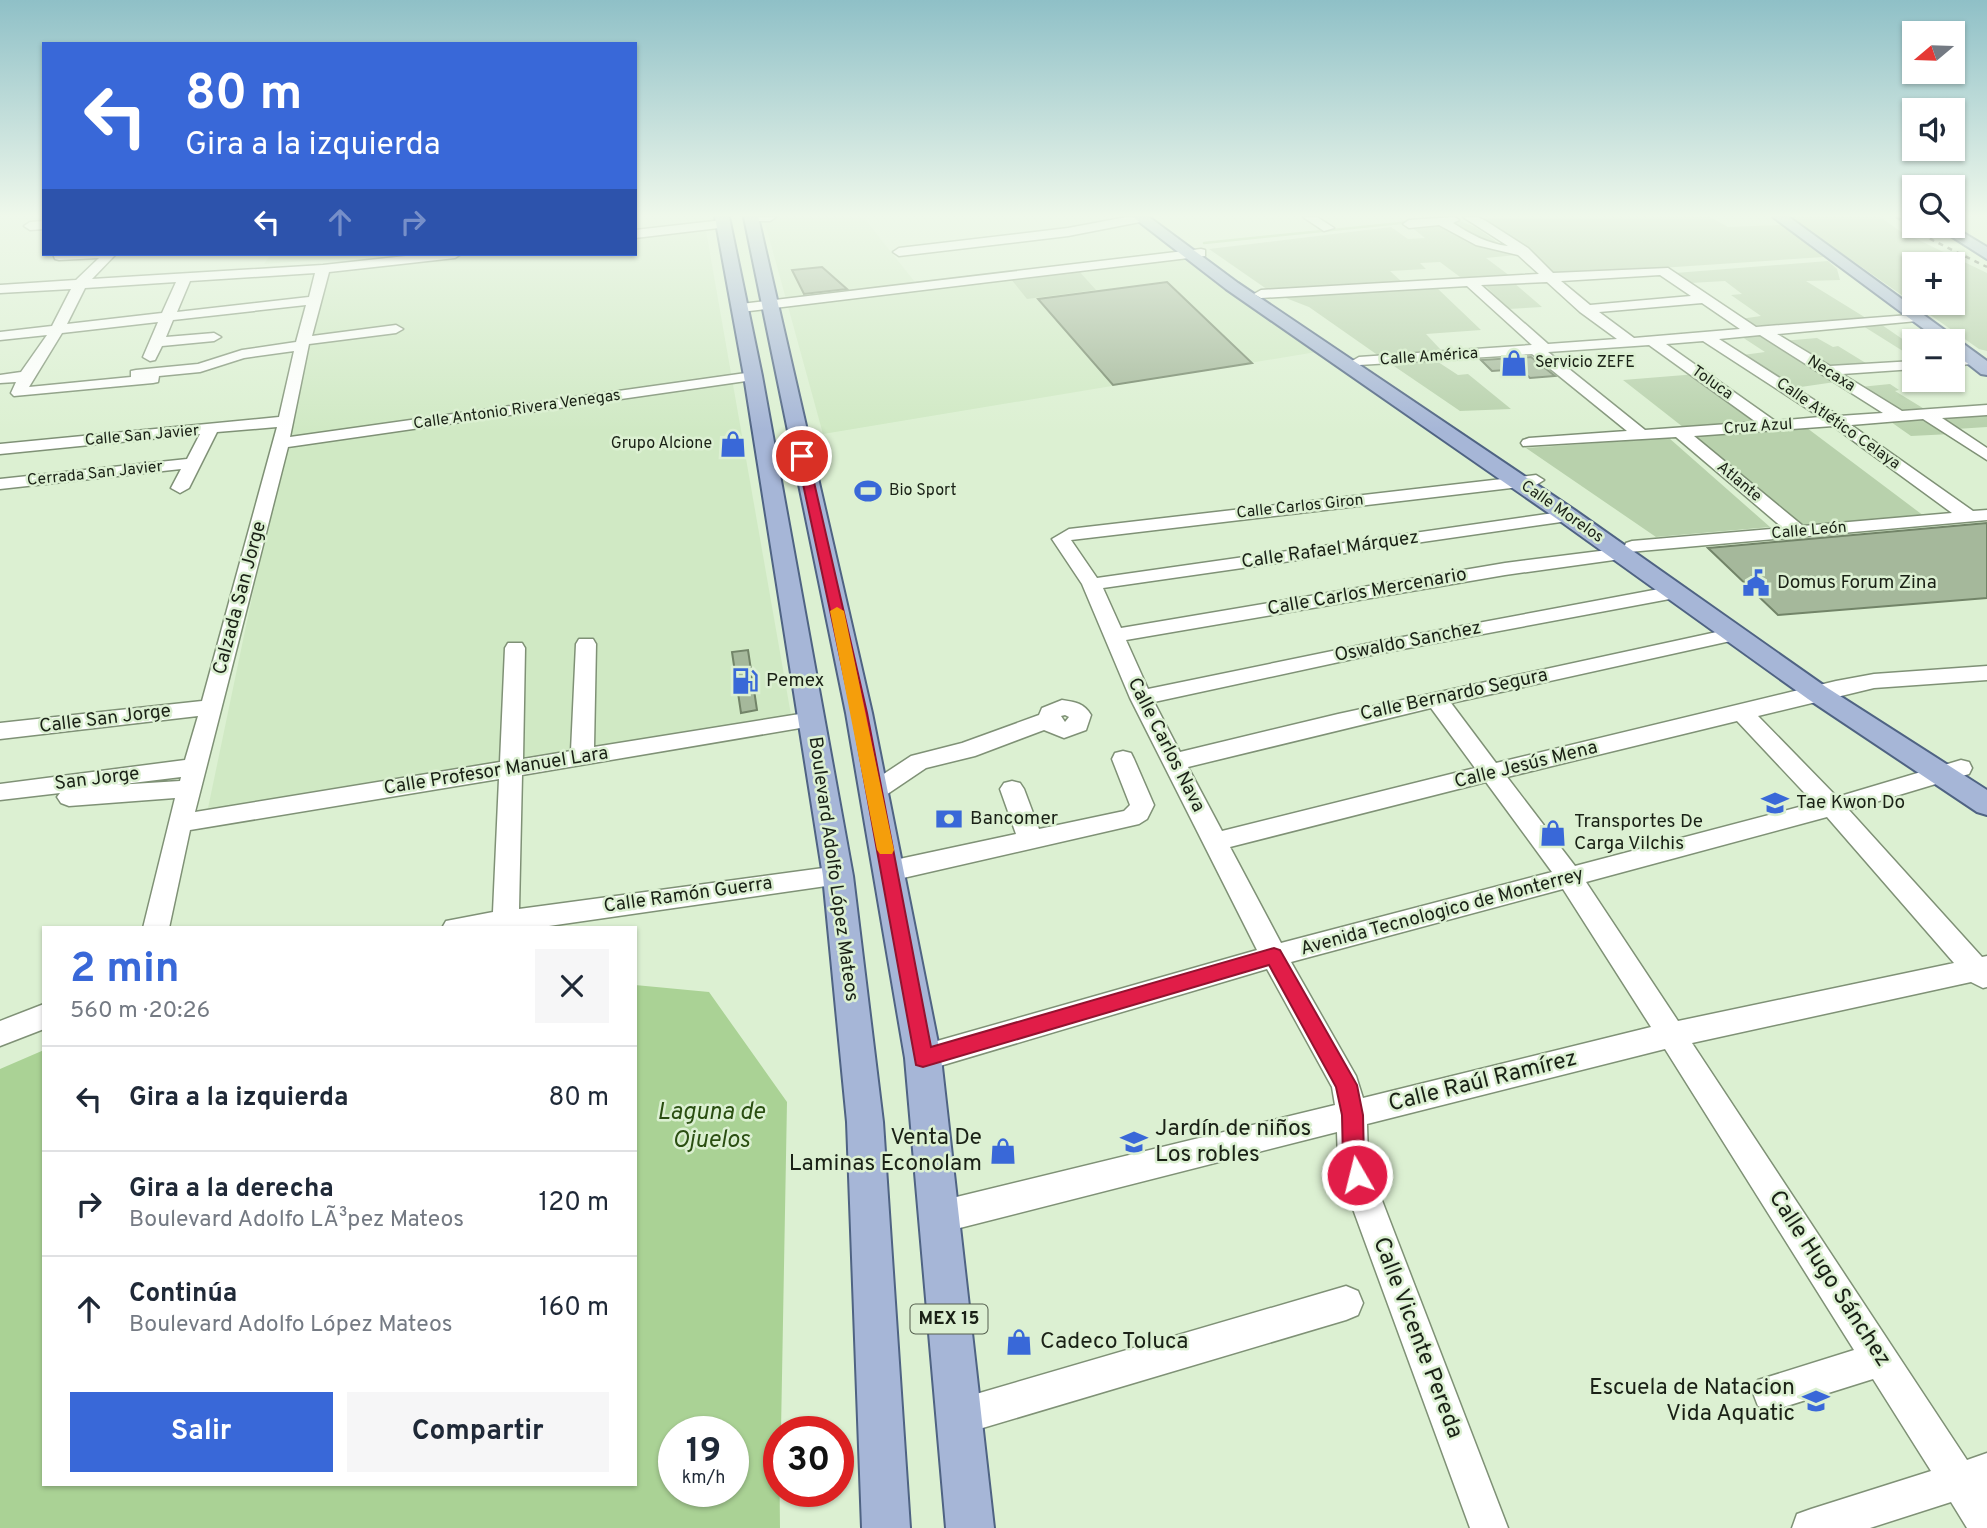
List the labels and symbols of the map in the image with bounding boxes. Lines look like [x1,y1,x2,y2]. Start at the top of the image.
north arrow [1902,21,1965,84]
street label: Calle América [1379,344,1479,370]
shop icon: Servicio ZEFE [1499,348,1529,378]
street label: Necaxa [1803,351,1859,397]
place label: Servicio ZEFE [1535,353,1635,373]
street label: Toluca [1687,362,1737,404]
street label: Calle Atlético Celaya [1772,374,1904,474]
street label: Calle Antonio Rivera Venegas [412,386,622,434]
street label: Cruz Azul [1723,415,1793,439]
street label: Calle San Javier [84,421,200,451]
pin [772,426,832,486]
shop icon: Grupo Alcione [718,429,748,459]
place label: Grupo Alcione [611,434,712,454]
street label: Cerrada San Javier [26,457,164,491]
street label: Atlante [1712,457,1766,507]
sports icon: Bio Sport [853,476,883,506]
street label: Calle Morelos [1517,476,1607,548]
place label: Bio Sport [889,481,957,501]
street label: Calle Carlos Giron [1235,490,1365,524]
street label: Calle León [1771,518,1847,544]
street label: Calzada San Jorge [208,519,272,677]
street label: Calle Rafael Márquez [1240,526,1420,574]
street label: Calle Carlos Mercenario [1265,563,1469,621]
public building icon: Domus Forum Zina [1741,568,1771,598]
place label: Domus Forum Zina [1777,571,1937,595]
street label: Oswaldo Sanchez [1333,616,1483,668]
street label: Calle Bernardo Segura [1358,663,1550,727]
fuel station icon: Pemex [730,666,760,696]
place label: Pemex [766,669,824,693]
street label: Calle Carlos Nava [1122,674,1210,816]
street label: Calle San Jorge [38,699,172,739]
street label: Boulevard Adolfo López Mateos [803,735,863,1003]
street label: Calle Jesús Mena [1452,736,1600,794]
street label: Calle Profesor Manuel Lara [382,741,610,801]
street label: San Jorge [53,762,141,796]
school or university icon: Tae Kwon Do [1760,788,1790,818]
place label: Tae Kwon Do [1796,791,1905,815]
bank icon: Bancomer [934,804,964,834]
place label: Bancomer [970,807,1059,831]
place label: Transportes De Carga Vilchis [1574,810,1703,856]
shop icon: Transportes De Carga Vilchis [1538,818,1568,848]
street label: Avenida Tecnologico de Monterrey [1298,863,1586,961]
street label: Calle Ramón Guerra [602,871,774,919]
street label: Calle Raúl Ramírez [1386,1045,1580,1119]
water label: Laguna de Ojuelos [657,1098,766,1156]
place label: Jardín de niños Los robles [1155,1115,1311,1170]
place label: Venta De Laminas Econolam [789,1124,982,1179]
school or university icon: Jardín de niños Los robles [1119,1127,1149,1157]
shop icon: Venta De Laminas Econolam [988,1136,1018,1166]
position arrow [1320,1138,1394,1212]
street label: Calle Hugo Sánchez [1761,1185,1897,1373]
street label: Calle Vicente Pereda [1365,1233,1469,1443]
road number: MEX 15 [911,1304,988,1334]
shop icon: Cadeco Toluca [1004,1327,1034,1357]
place label: Cadeco Toluca [1040,1328,1188,1357]
place label: Escuela de Natacion Vida Aquatic [1589,1374,1795,1429]
school or university icon: Escuela de Natacion Vida Aquatic [1801,1386,1831,1416]
speed limit sign: 30 [763,1416,854,1507]

